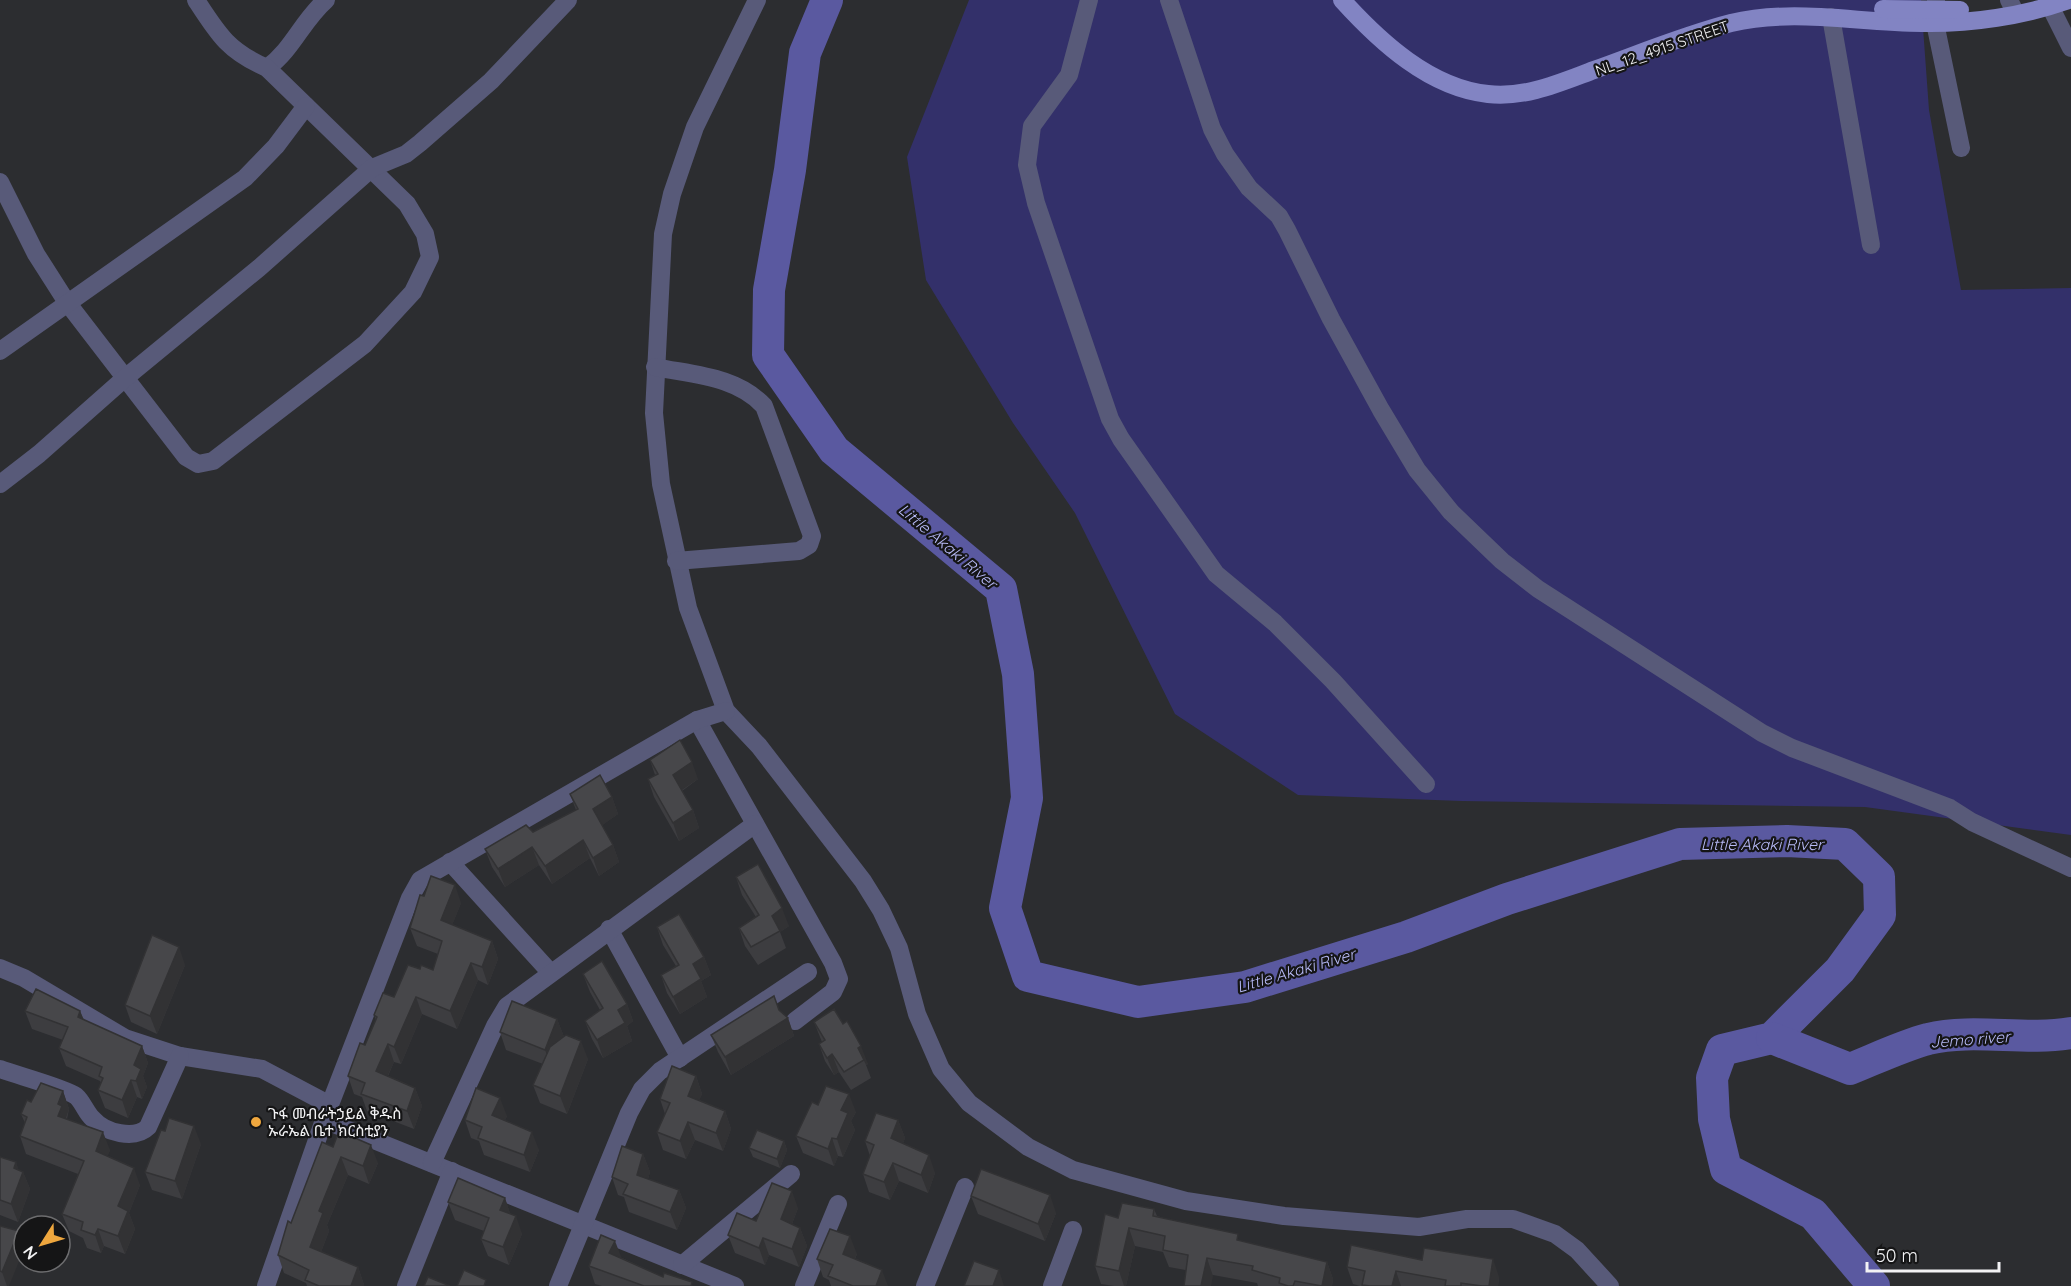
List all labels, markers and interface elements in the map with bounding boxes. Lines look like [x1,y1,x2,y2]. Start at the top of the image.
street label: NL_12_4915 STREET [1593,16,1731,80]
water label: Little Akaki River [895,499,1003,594]
water label: Little Akaki River [1701,834,1825,854]
water label: Little Akaki River [1234,943,1359,996]
water label: Jemo river [1929,1026,2012,1052]
place label: ጉፋ መብራትኃይል ቅዱስ ኡራኤል ቤተ ክርስቲያን [268,1104,402,1140]
marker: ጉፋ መብራትኃይል ቅዱስ ኡራኤል ቤተ ክርስቲያን [249,1115,263,1129]
north arrow [12,1214,72,1274]
scale bar [1867,1235,1999,1273]
text: N [18,1242,42,1264]
text: 50 m [1876,1244,1918,1267]

